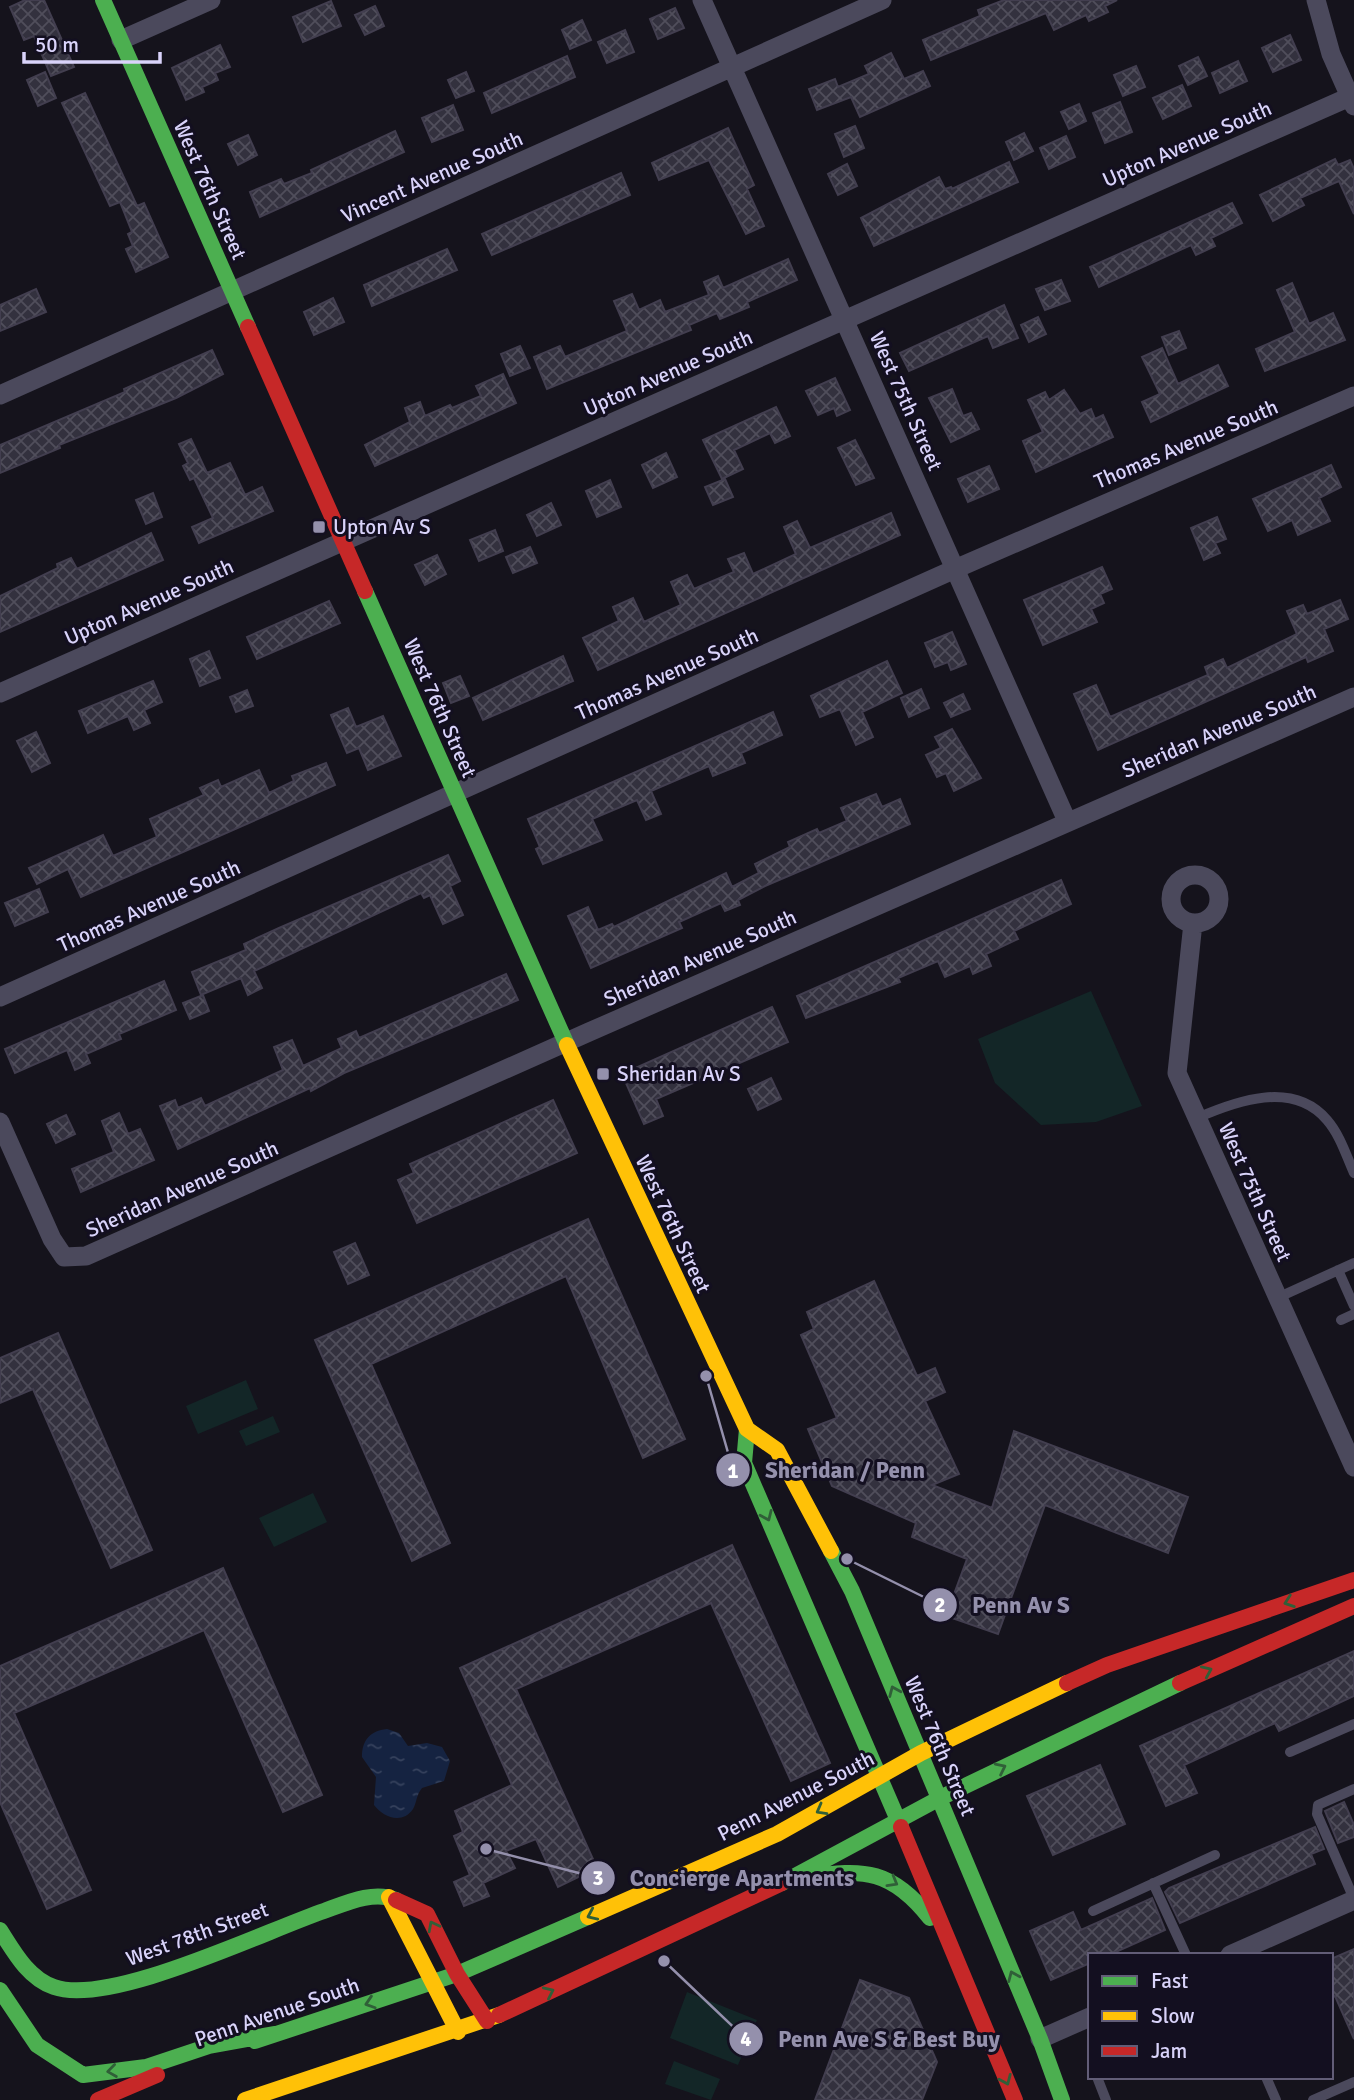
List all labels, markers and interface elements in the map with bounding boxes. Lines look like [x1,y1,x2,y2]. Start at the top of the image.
scale bar [24,21,161,65]
text: 50 m [35,32,79,58]
street label: Upton Avenue South [1098,95,1276,193]
street label: West 76th Street [168,116,252,264]
street label: Vincent Avenue South [337,125,527,229]
street label: Upton Avenue South [579,324,757,422]
street label: West 75th Street [864,327,948,475]
street label: Thomas Avenue South [1090,394,1282,494]
place label: Upton Av S [333,514,431,540]
marker: Upton Av S [311,519,327,535]
street label: Upton Avenue South [60,553,238,651]
street label: Thomas Avenue South [572,622,762,726]
street label: West 76th Street [398,634,482,782]
street label: Sheridan Avenue South [1118,678,1320,784]
street label: Thomas Avenue South [54,854,244,958]
street label: Sheridan Avenue South [600,904,800,1012]
place label: Sheridan Av S [617,1061,741,1087]
marker: Sheridan Av S [595,1066,611,1082]
street label: West 75th Street [1213,1118,1297,1266]
street label: Sheridan Avenue South [82,1135,282,1243]
street label: West 76th Street [630,1151,716,1297]
callout: Sheridan / Penn [716,1448,939,1492]
text: Sheridan / Penn [765,1456,925,1485]
text: 1 [727,1458,739,1484]
one-way arrow [759,1509,773,1522]
callout: Penn Av S [923,1583,1084,1627]
text: Penn Av S [972,1591,1070,1620]
text: 2 [934,1592,946,1618]
one-way arrow [1284,1594,1296,1609]
one-way arrow [1199,1665,1212,1679]
street label: West 76th Street [899,1672,981,1820]
one-way arrow [888,1685,902,1698]
street label: Penn Avenue South [713,1745,879,1847]
one-way arrow [994,1762,1006,1776]
one-way arrow [815,1802,828,1815]
callout: Concierge Apartments [580,1856,868,1900]
text: Concierge Apartments [630,1864,854,1893]
text: 3 [592,1865,604,1891]
one-way arrow [885,1874,898,1887]
street label: West 78th Street [122,1896,272,1972]
one-way arrow [587,1907,599,1921]
one-way arrow [427,1921,441,1933]
legend [1088,1953,1333,2079]
text: Fast [1151,1968,1188,1994]
one-way arrow [1007,1971,1021,1983]
street label: Penn Avenue South [191,1972,363,2052]
one-way arrow [542,1986,554,2000]
one-way arrow [364,1995,377,2009]
text: Slow [1151,2003,1195,2029]
callout: Penn Ave S & Best Buy [729,2017,1013,2061]
text: Penn Ave S & Best Buy [778,2025,1000,2054]
text: 4 [740,2026,752,2052]
text: Jam [1151,2038,1187,2064]
one-way arrow [107,2064,118,2079]
one-way arrow [998,2073,1012,2085]

